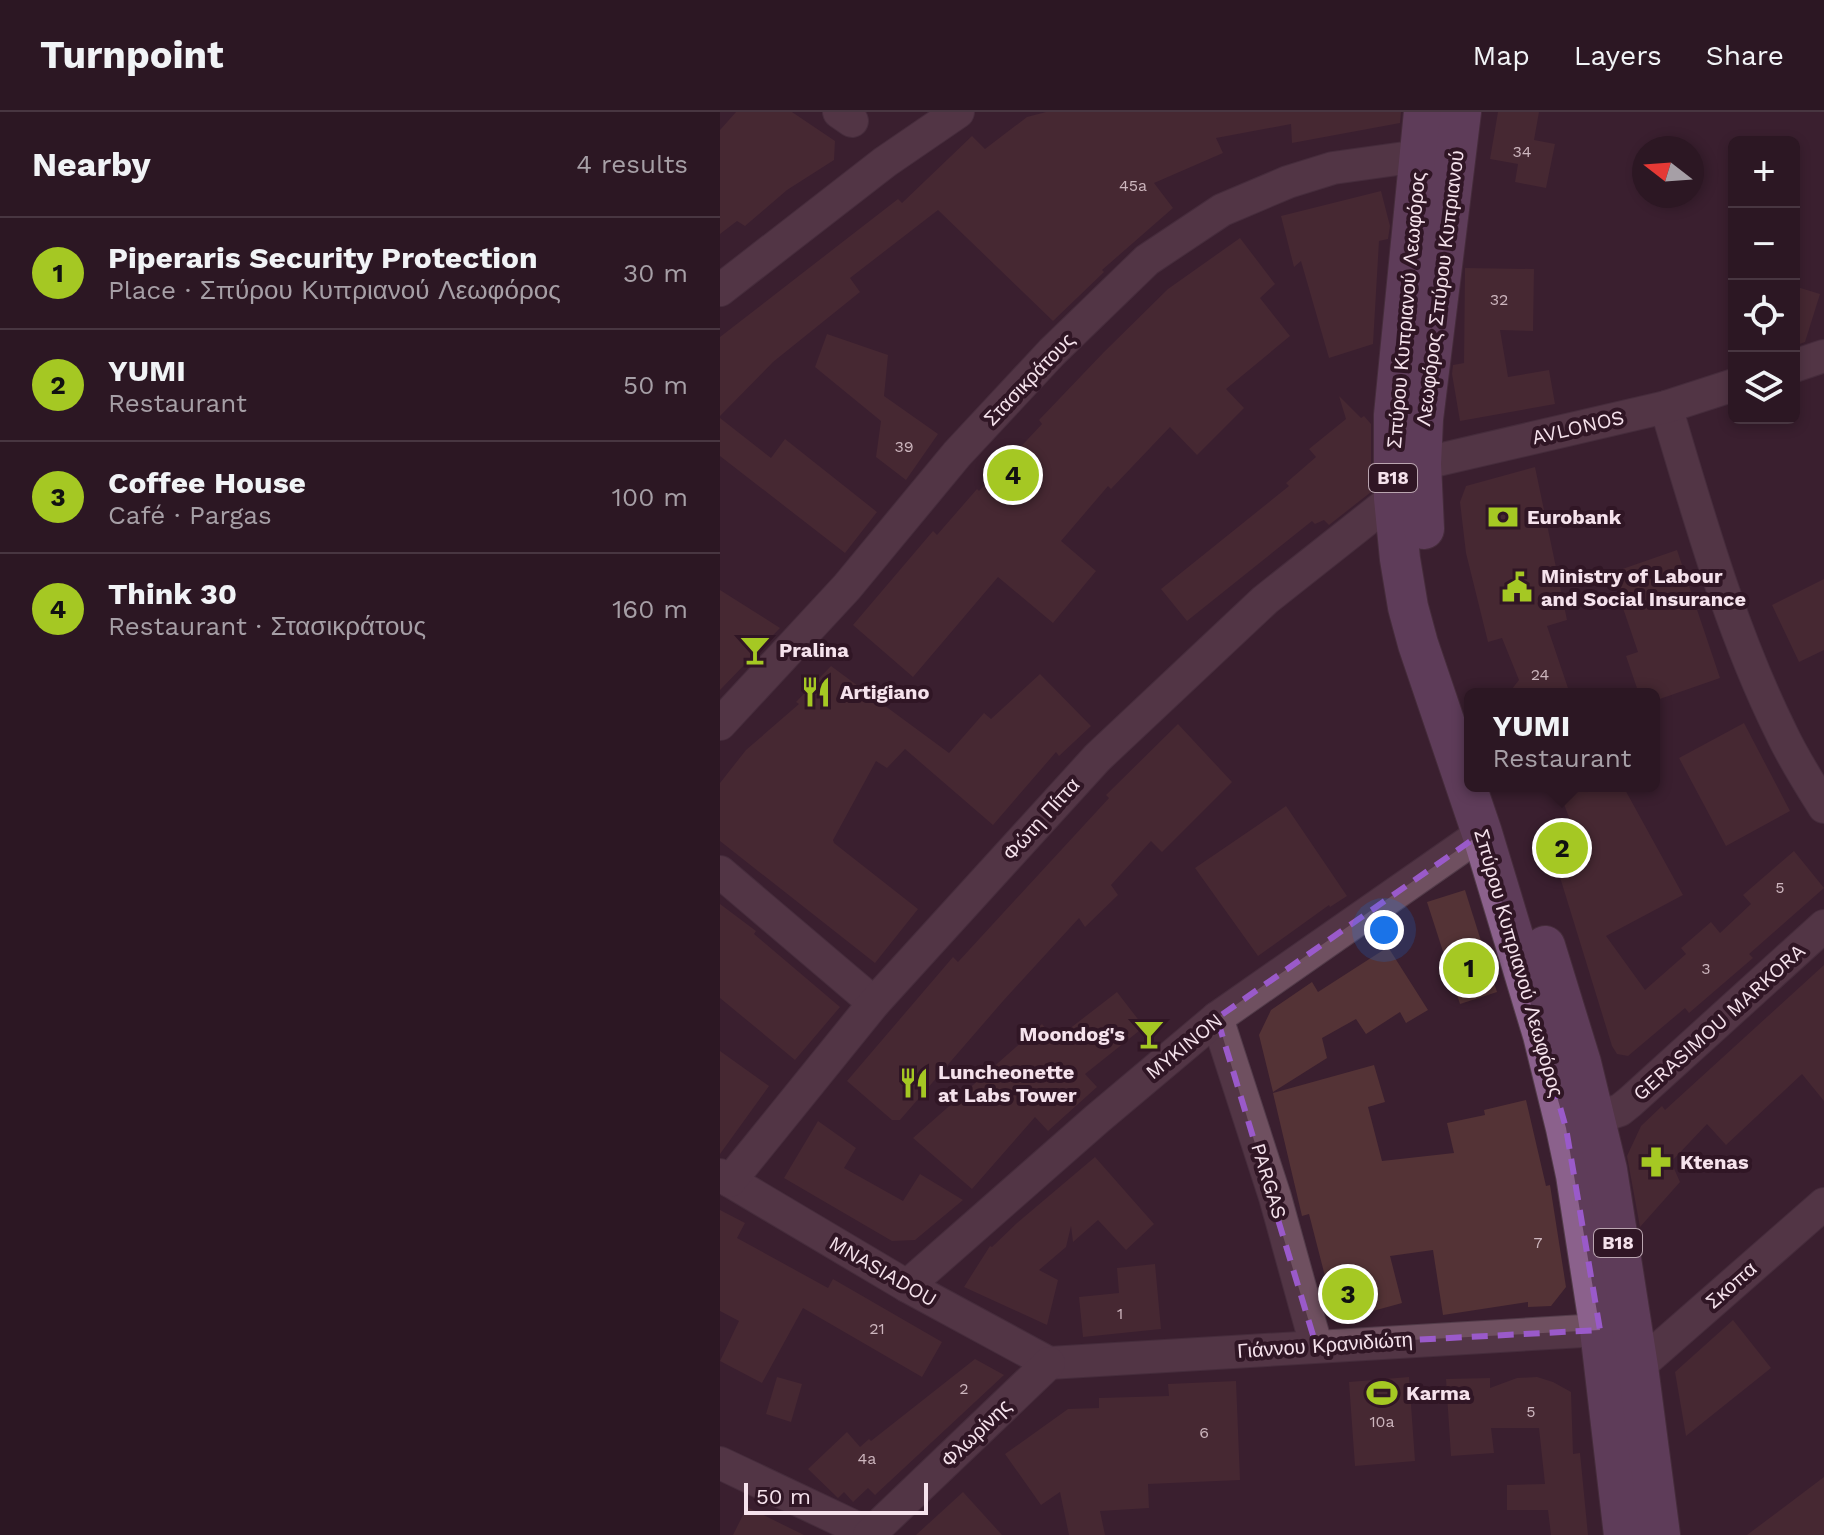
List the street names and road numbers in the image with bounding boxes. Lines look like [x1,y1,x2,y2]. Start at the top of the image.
street label: Λεωφόρος Σπύρου Κυπριανού [1411,149,1469,427]
street label: Σπύρου Κυπριανού Λεωφόρος [1382,170,1430,449]
street label: Στασικράτους [979,327,1079,430]
street label: AVLONOS [1530,405,1626,449]
road number: B18 [1369,464,1417,492]
street label: Φώτη Πίττα [998,773,1084,865]
street label: Σπύρου Κυπριανού Λεωφόρος [1469,826,1569,1100]
street label: GERASIMOU MARKORA [1628,939,1810,1105]
street label: MYKINON [1141,1008,1227,1084]
street label: PARGAS [1246,1140,1292,1222]
road number: B18 [1594,1229,1642,1257]
street label: MNASIADOU [825,1231,941,1311]
street label: Σκοπα [1701,1256,1761,1314]
street label: Γιάννου Κρανιδιώτη [1237,1327,1413,1363]
street label: Φλωρίνης [936,1394,1016,1472]

